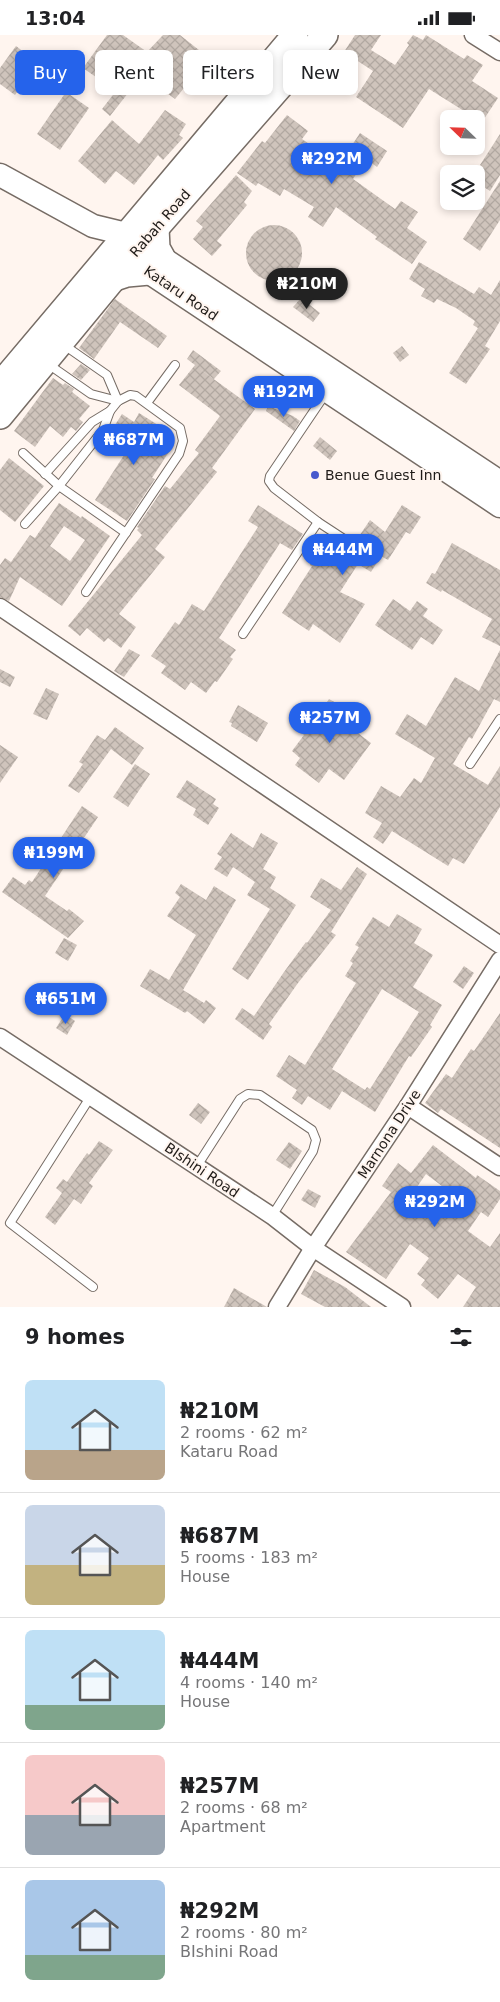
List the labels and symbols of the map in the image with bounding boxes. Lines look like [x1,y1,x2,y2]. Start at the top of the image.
north arrow [440,110,485,155]
pin: ₦292M [297,143,367,185]
street label: Rabah Road [126,186,194,260]
street label: Kataru Road [141,262,221,324]
pin: ₦210M [272,267,342,310]
pin: ₦192M [249,375,319,418]
pin: ₦687M [99,423,169,466]
place label: Benue Guest Inn [325,467,441,483]
marker: Benue Guest Inn [309,469,321,481]
pin: ₦444M [308,533,378,576]
pin: ₦257M [295,701,365,744]
pin: ₦199M [19,837,89,879]
pin: ₦651M [31,983,101,1025]
street label: Marnona Drive [354,1087,424,1181]
street label: BIshini Road [162,1139,242,1201]
pin: ₦292M [400,1185,470,1228]

